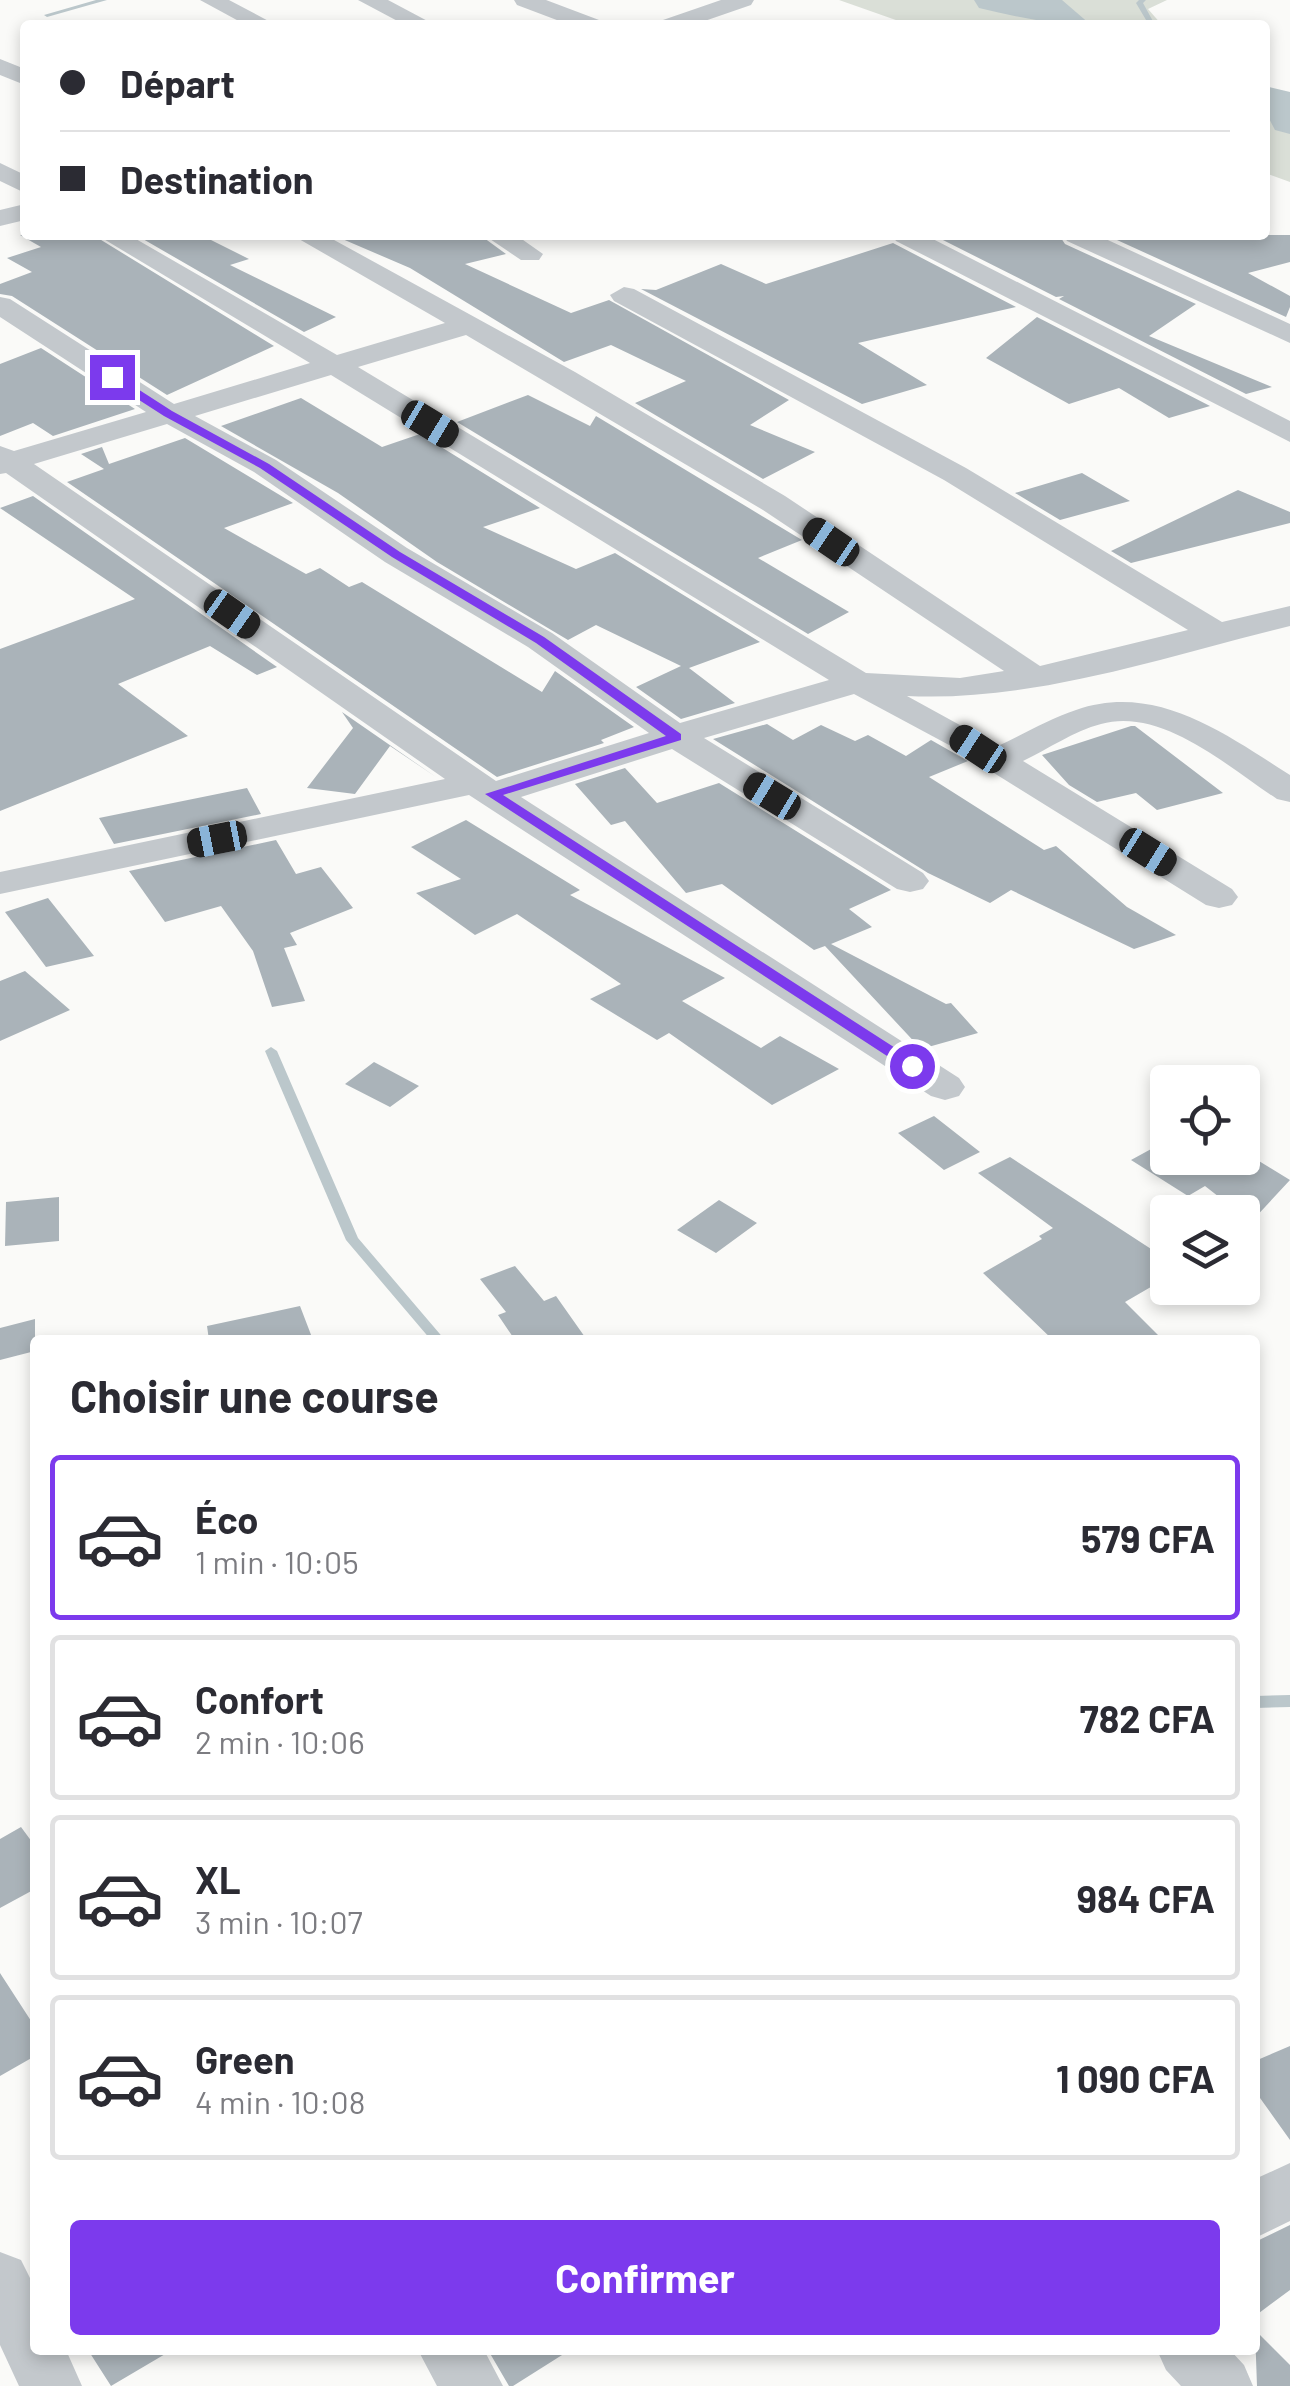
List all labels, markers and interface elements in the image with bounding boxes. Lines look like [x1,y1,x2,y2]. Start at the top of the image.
text: Départ [120,60,235,106]
text: Destination [120,156,314,202]
route end [90,355,135,400]
car [397,396,463,452]
car [798,513,864,571]
car [199,585,265,643]
car [945,720,1011,778]
car [739,768,805,824]
car [185,819,249,859]
car [1115,823,1181,881]
route start [890,1044,935,1089]
map controls [1150,1065,1260,1305]
button: locate [1150,1065,1260,1175]
button: layers [1150,1195,1260,1305]
text: Choisir une course [70,1368,439,1422]
icon: car [75,1493,165,1583]
text: Éco [195,1496,259,1542]
text: 579 CFA [1081,1515,1215,1561]
text: 1 min · 10:05 [195,1542,359,1580]
icon: car [75,1673,165,1763]
text: Confort [195,1676,324,1722]
text: 782 CFA [1080,1695,1215,1741]
text: 2 min · 10:06 [195,1722,365,1760]
icon: car [75,1853,165,1943]
text: XL [195,1856,241,1902]
text: 984 CFA [1077,1875,1215,1921]
text: 3 min · 10:07 [195,1902,363,1940]
icon: car [75,2033,165,2123]
text: Green [195,2036,295,2082]
text: 1 090 CFA [1056,2055,1215,2101]
text: 4 min · 10:08 [195,2082,365,2120]
button: Confirmer [70,2220,1220,2335]

